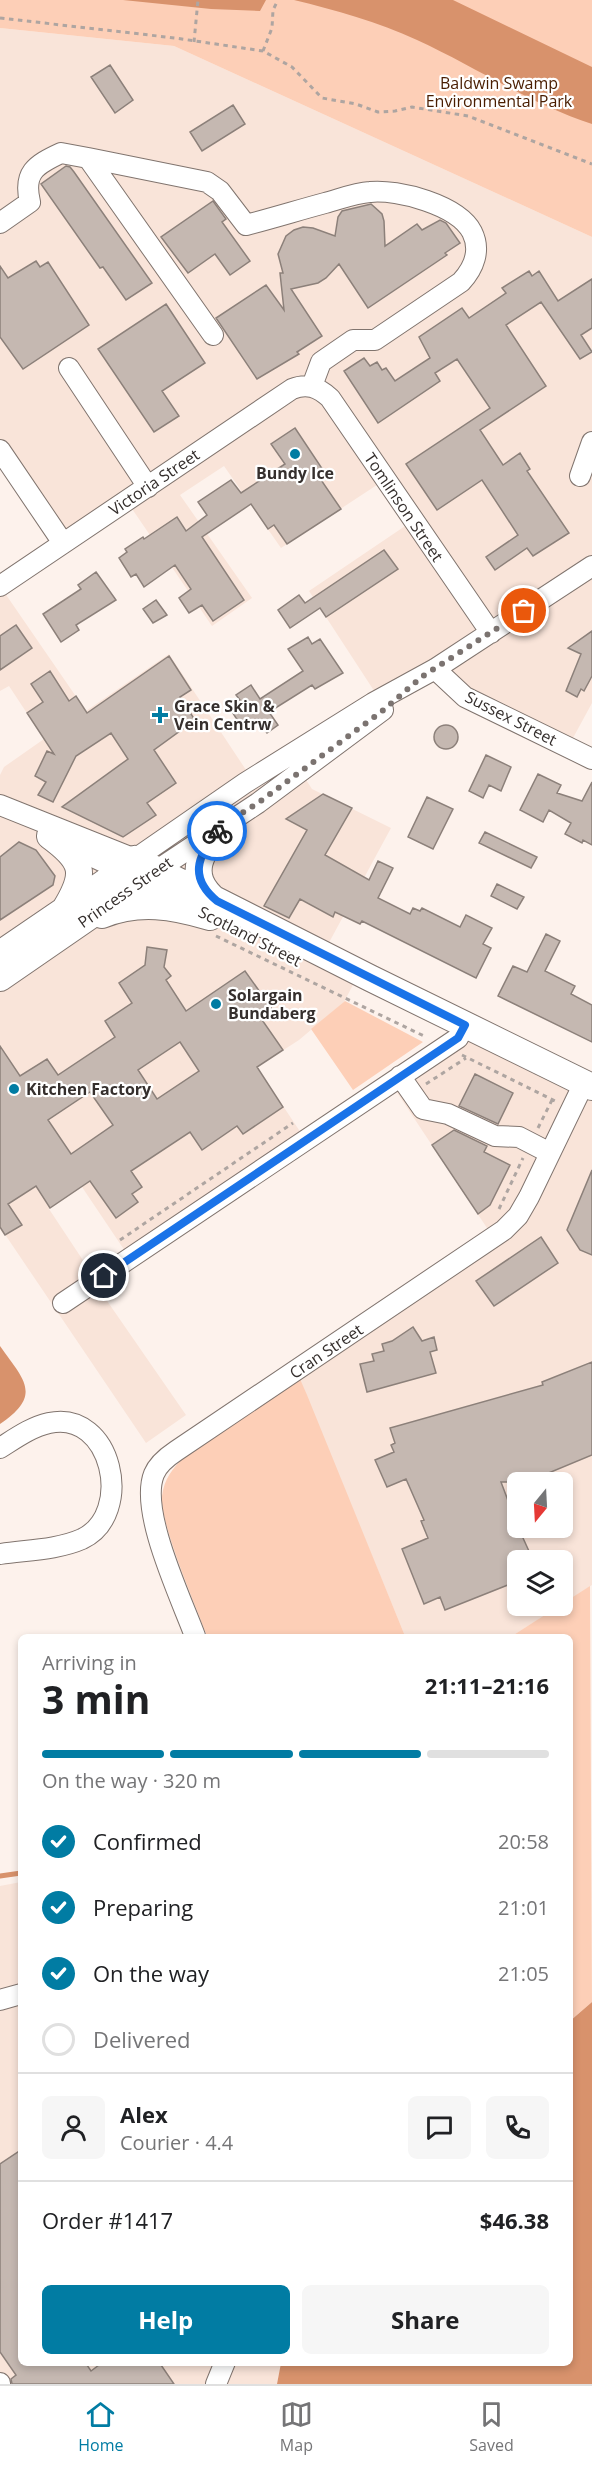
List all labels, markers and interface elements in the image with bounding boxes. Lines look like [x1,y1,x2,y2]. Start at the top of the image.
park label: Baldwin Swamp Environmental Park [426,72,573,112]
street label: Victoria Street [104,443,204,520]
marker: Bundy Ice [288,447,302,461]
street label: Tomlinson Street [359,448,449,566]
place label: Bundy Ice [256,462,334,484]
pin [498,585,549,636]
icon: bag [507,594,540,627]
street label: Sussex Street [461,685,561,751]
place label: Grace Skin & Vein Centrw [174,695,275,735]
marker: Grace Skin & Vein Centrw [151,706,169,724]
courier [187,801,247,861]
icon: bike [201,815,234,848]
street label: Princess Street [73,851,177,933]
street label: Scotland Street [195,901,306,972]
place label: Solargain Bundaberg [228,984,315,1024]
marker: Solargain Bundaberg [209,997,223,1011]
place label: Kitchen Factory [26,1078,152,1100]
marker: Kitchen Factory [7,1082,21,1096]
pin [78,1250,129,1301]
icon: home [87,1259,120,1292]
street label: Cran Street [285,1318,367,1384]
north arrow [507,1472,573,1538]
map controls [507,1472,573,1616]
button: layers [507,1550,573,1616]
text: Arriving in [42,1649,137,1676]
text: 21:11–21:16 [425,1670,549,1700]
text: 3 min [42,1672,150,1725]
text: On the way · 320 m [42,1767,221,1794]
icon: check [42,1825,75,1858]
text: Confirmed [93,1826,202,1856]
text: 20:58 [498,1828,549,1855]
icon: check [42,1891,75,1924]
text: Preparing [93,1892,193,1922]
text: 21:01 [498,1894,549,1921]
icon: check [42,1957,75,1990]
text: On the way [93,1958,209,1988]
text: 21:05 [498,1960,549,1987]
text: Delivered [93,2024,191,2054]
button: person [42,2096,105,2159]
button: chat [408,2096,471,2159]
button: phone [486,2096,549,2159]
text: Alex [120,2099,168,2129]
text: Courier · 4.4 [120,2129,233,2156]
text: Order #1417 [42,2205,173,2235]
text: $46.38 [480,2205,549,2235]
button: Help [42,2285,290,2354]
button: Share [302,2285,549,2354]
tab: Home [78,2398,123,2456]
tab: Map [280,2398,313,2456]
tab: Saved [469,2398,514,2456]

